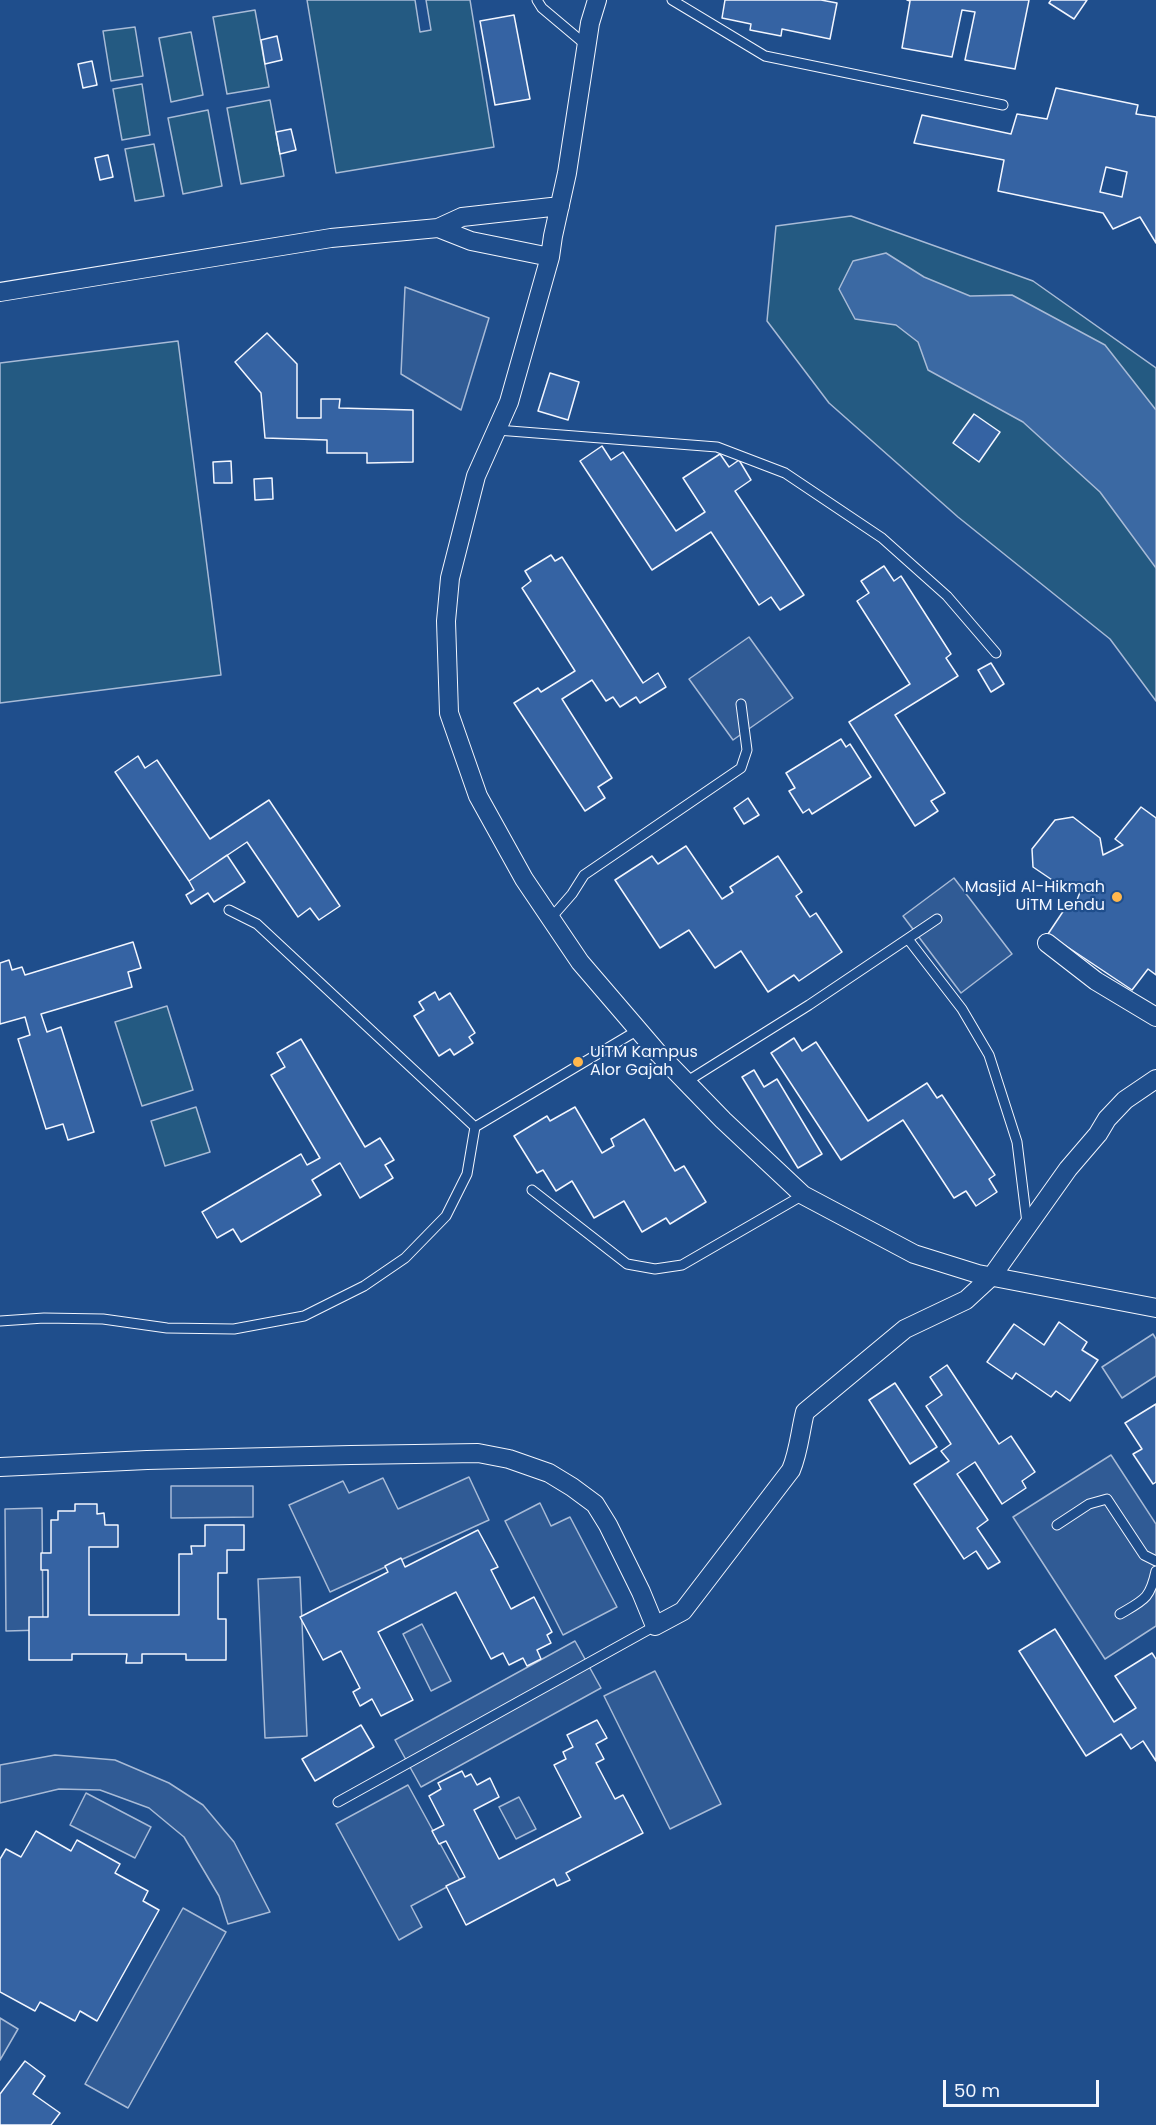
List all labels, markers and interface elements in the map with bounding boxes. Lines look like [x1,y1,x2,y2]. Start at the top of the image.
place label: Masjid Al-Hikmah UiTM Lendu [965,878,1105,916]
marker: Masjid Al-Hikmah UiTM Lendu [1110,890,1124,904]
place label: UiTM Kampus Alor Gajah [590,1043,698,1081]
marker: UiTM Kampus Alor Gajah [571,1055,585,1069]
scale bar [946,2068,1102,2106]
text: 50 m [954,2078,1000,2103]

